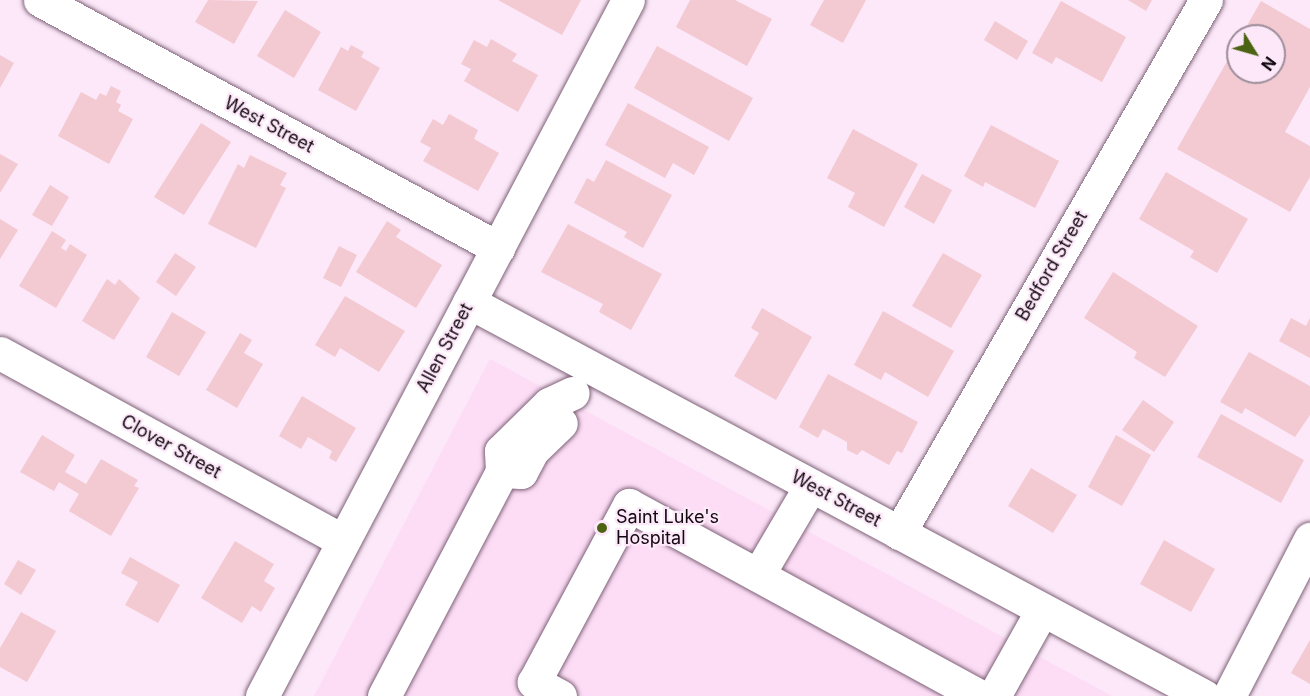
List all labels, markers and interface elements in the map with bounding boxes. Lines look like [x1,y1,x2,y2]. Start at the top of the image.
north arrow [1226,24,1286,84]
text: N [1257,53,1280,75]
street label: West Street [220,92,318,158]
street label: Bedford Street [1012,207,1092,325]
street label: Allen Street [412,300,478,396]
street label: Clover Street [117,411,225,483]
street label: West Street [787,466,885,532]
place label: Saint Luke's Hospital [616,507,719,550]
marker: Saint Luke's Hospital [593,519,611,537]

